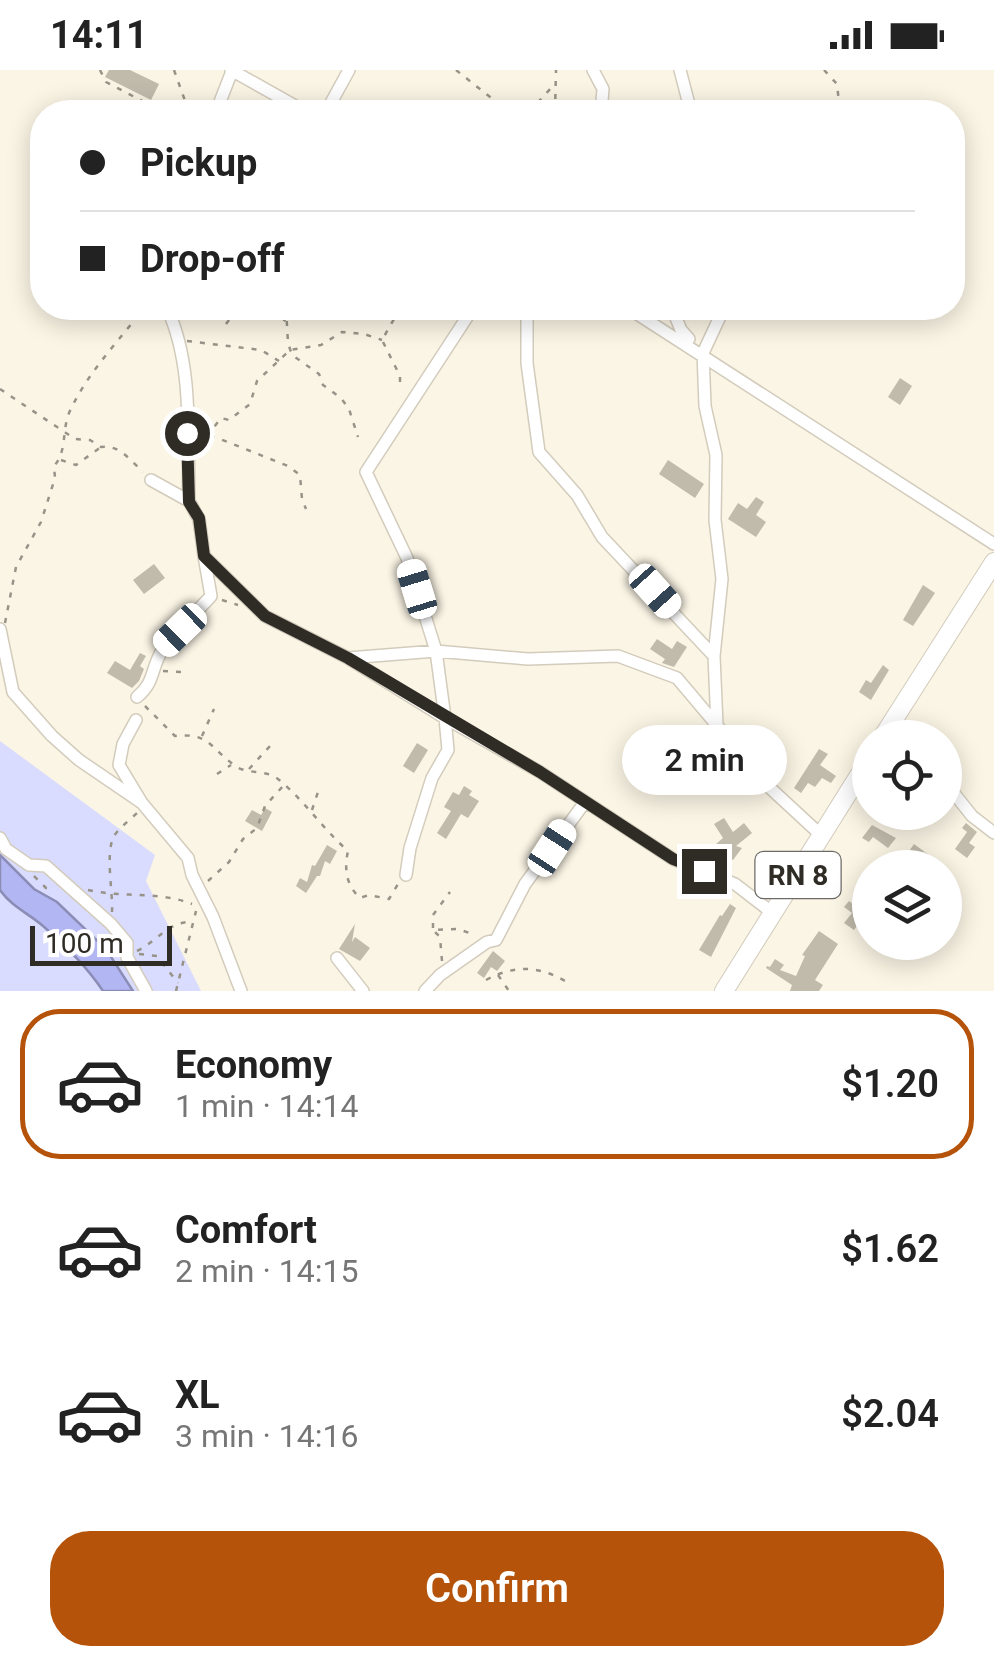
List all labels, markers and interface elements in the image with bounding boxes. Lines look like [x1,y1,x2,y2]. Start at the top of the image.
text: 14:11 [50,13,148,57]
text: Pickup [140,141,257,185]
text: Drop-off [140,237,285,281]
route start [165,411,210,456]
car [394,556,440,622]
car [624,559,686,623]
car [148,598,212,662]
map controls [852,720,962,960]
button: locate [852,720,962,830]
callout: 2 min [622,726,786,796]
text: 2 min [664,741,745,779]
car [523,815,581,881]
route end [682,849,727,894]
button: layers [852,850,962,960]
road number: RN 8 [756,852,840,898]
scale bar [30,921,172,966]
text: 100 m [45,927,124,960]
icon: car [55,1039,145,1129]
text: Economy [175,1043,332,1087]
text: $1.20 [841,1062,939,1106]
text: 1 min · 14:14 [175,1087,358,1125]
icon: car [55,1204,145,1294]
text: Comfort [175,1208,317,1252]
text: $1.62 [841,1227,939,1271]
text: 2 min · 14:15 [175,1252,358,1290]
icon: car [55,1369,145,1459]
text: XL [175,1373,220,1417]
text: $2.04 [841,1392,939,1436]
text: 3 min · 14:16 [175,1417,358,1455]
button: Confirm [50,1531,944,1646]

